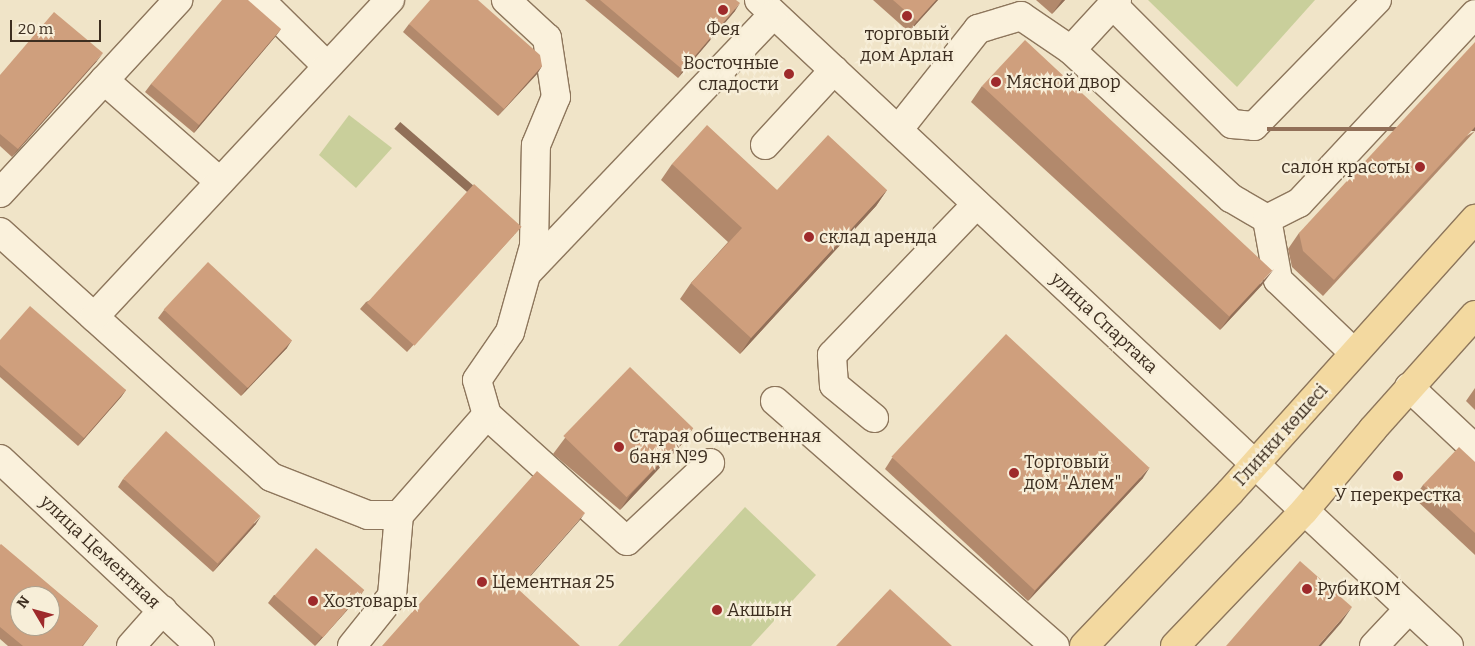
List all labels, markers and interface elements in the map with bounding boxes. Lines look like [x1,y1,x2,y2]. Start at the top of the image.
marker: Фея [717,4,729,16]
scale bar [12,10,104,42]
marker: торговый дом Арлан [901,10,913,22]
place label: Фея [706,18,740,40]
text: 20 m [18,20,53,38]
place label: торговый дом Арлан [860,24,954,66]
place label: Восточные сладости [683,53,779,96]
marker: Восточные сладости [783,68,795,80]
place label: Мясной двор [1006,71,1121,93]
marker: Мясной двор [990,76,1002,88]
place label: салон красоты [1281,156,1410,178]
marker: салон красоты [1414,161,1426,173]
place label: склад аренда [819,226,937,248]
marker: склад аренда [803,231,815,243]
street label: улица Спартака [1046,268,1162,378]
street label: Глинки көшесі [1230,380,1332,490]
place label: Старая общественная баня №9 [629,426,821,468]
marker: Старая общественная баня №9 [613,441,625,453]
place label: Торговый дом "Алем" [1024,452,1121,494]
marker: Торговый дом "Алем" [1008,467,1020,479]
marker: У перекрестка [1392,470,1404,482]
place label: У перекрестка [1335,484,1461,506]
street label: улица Цементная [35,491,165,613]
place label: Цементная 25 [492,571,615,593]
marker: Цементная 25 [476,576,488,588]
place label: РубиКОМ [1317,578,1401,600]
marker: РубиКОМ [1301,583,1313,595]
north arrow [10,586,60,636]
place label: Хозтовары [323,590,418,612]
text: N [13,593,33,612]
marker: Хозтовары [307,595,319,607]
place label: Акшын [727,599,792,621]
marker: Акшын [711,604,723,616]

